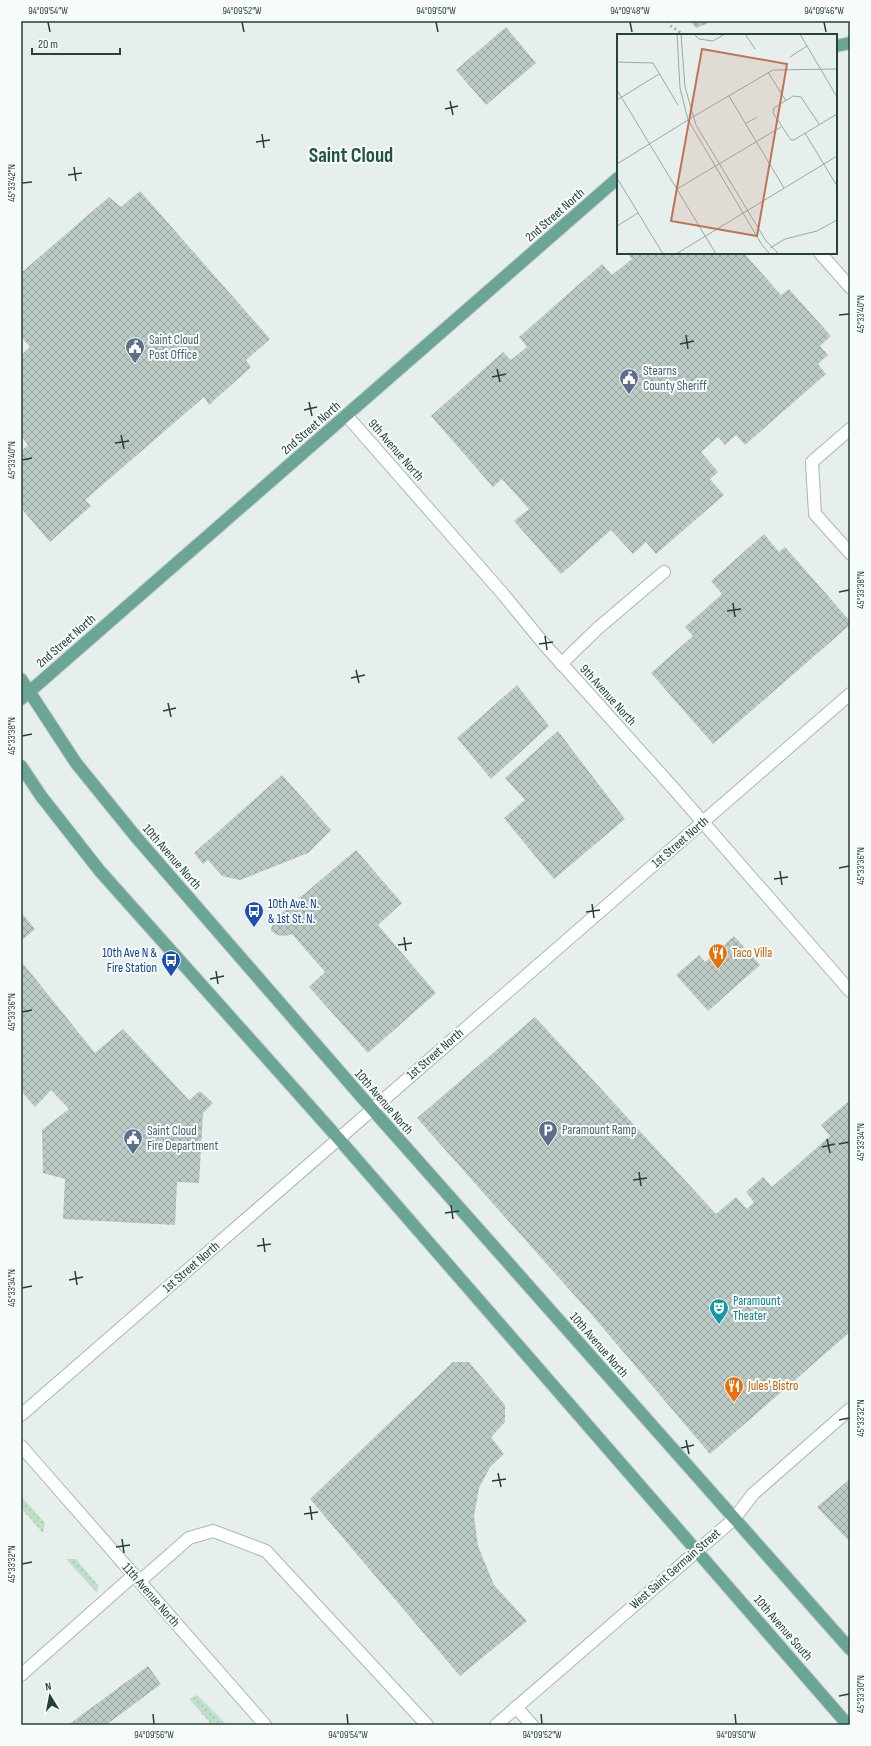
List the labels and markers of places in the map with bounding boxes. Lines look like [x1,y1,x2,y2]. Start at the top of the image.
place label: Saint Cloud Post Office [149,332,199,363]
public building icon: Saint Cloud Post Office [124,336,146,364]
place label: Stearns County Sheriff [643,363,707,394]
public building icon: Stearns County Sheriff [618,367,640,395]
place label: 10th Ave. N. & 1st St. N. [268,896,319,927]
bus stop icon: 10th Ave. N. & 1st St. N. [243,900,265,928]
restaurant icon: Taco Villa [707,942,729,970]
place label: 10th Ave N & Fire Station [102,945,157,976]
place label: Taco Villa [732,945,772,961]
bus stop icon: 10th Ave N & Fire Station [160,949,182,977]
parking icon: Paramount Ramp [537,1119,559,1147]
place label: Paramount Ramp [562,1122,636,1138]
place label: Saint Cloud Fire Department [147,1123,218,1154]
public building icon: Saint Cloud Fire Department [122,1127,144,1155]
place label: Paramount Theater [733,1293,781,1324]
theatre icon: Paramount Theater [708,1297,730,1325]
restaurant icon: Jules' Bistro [723,1375,745,1403]
place label: Jules' Bistro [747,1378,798,1394]

